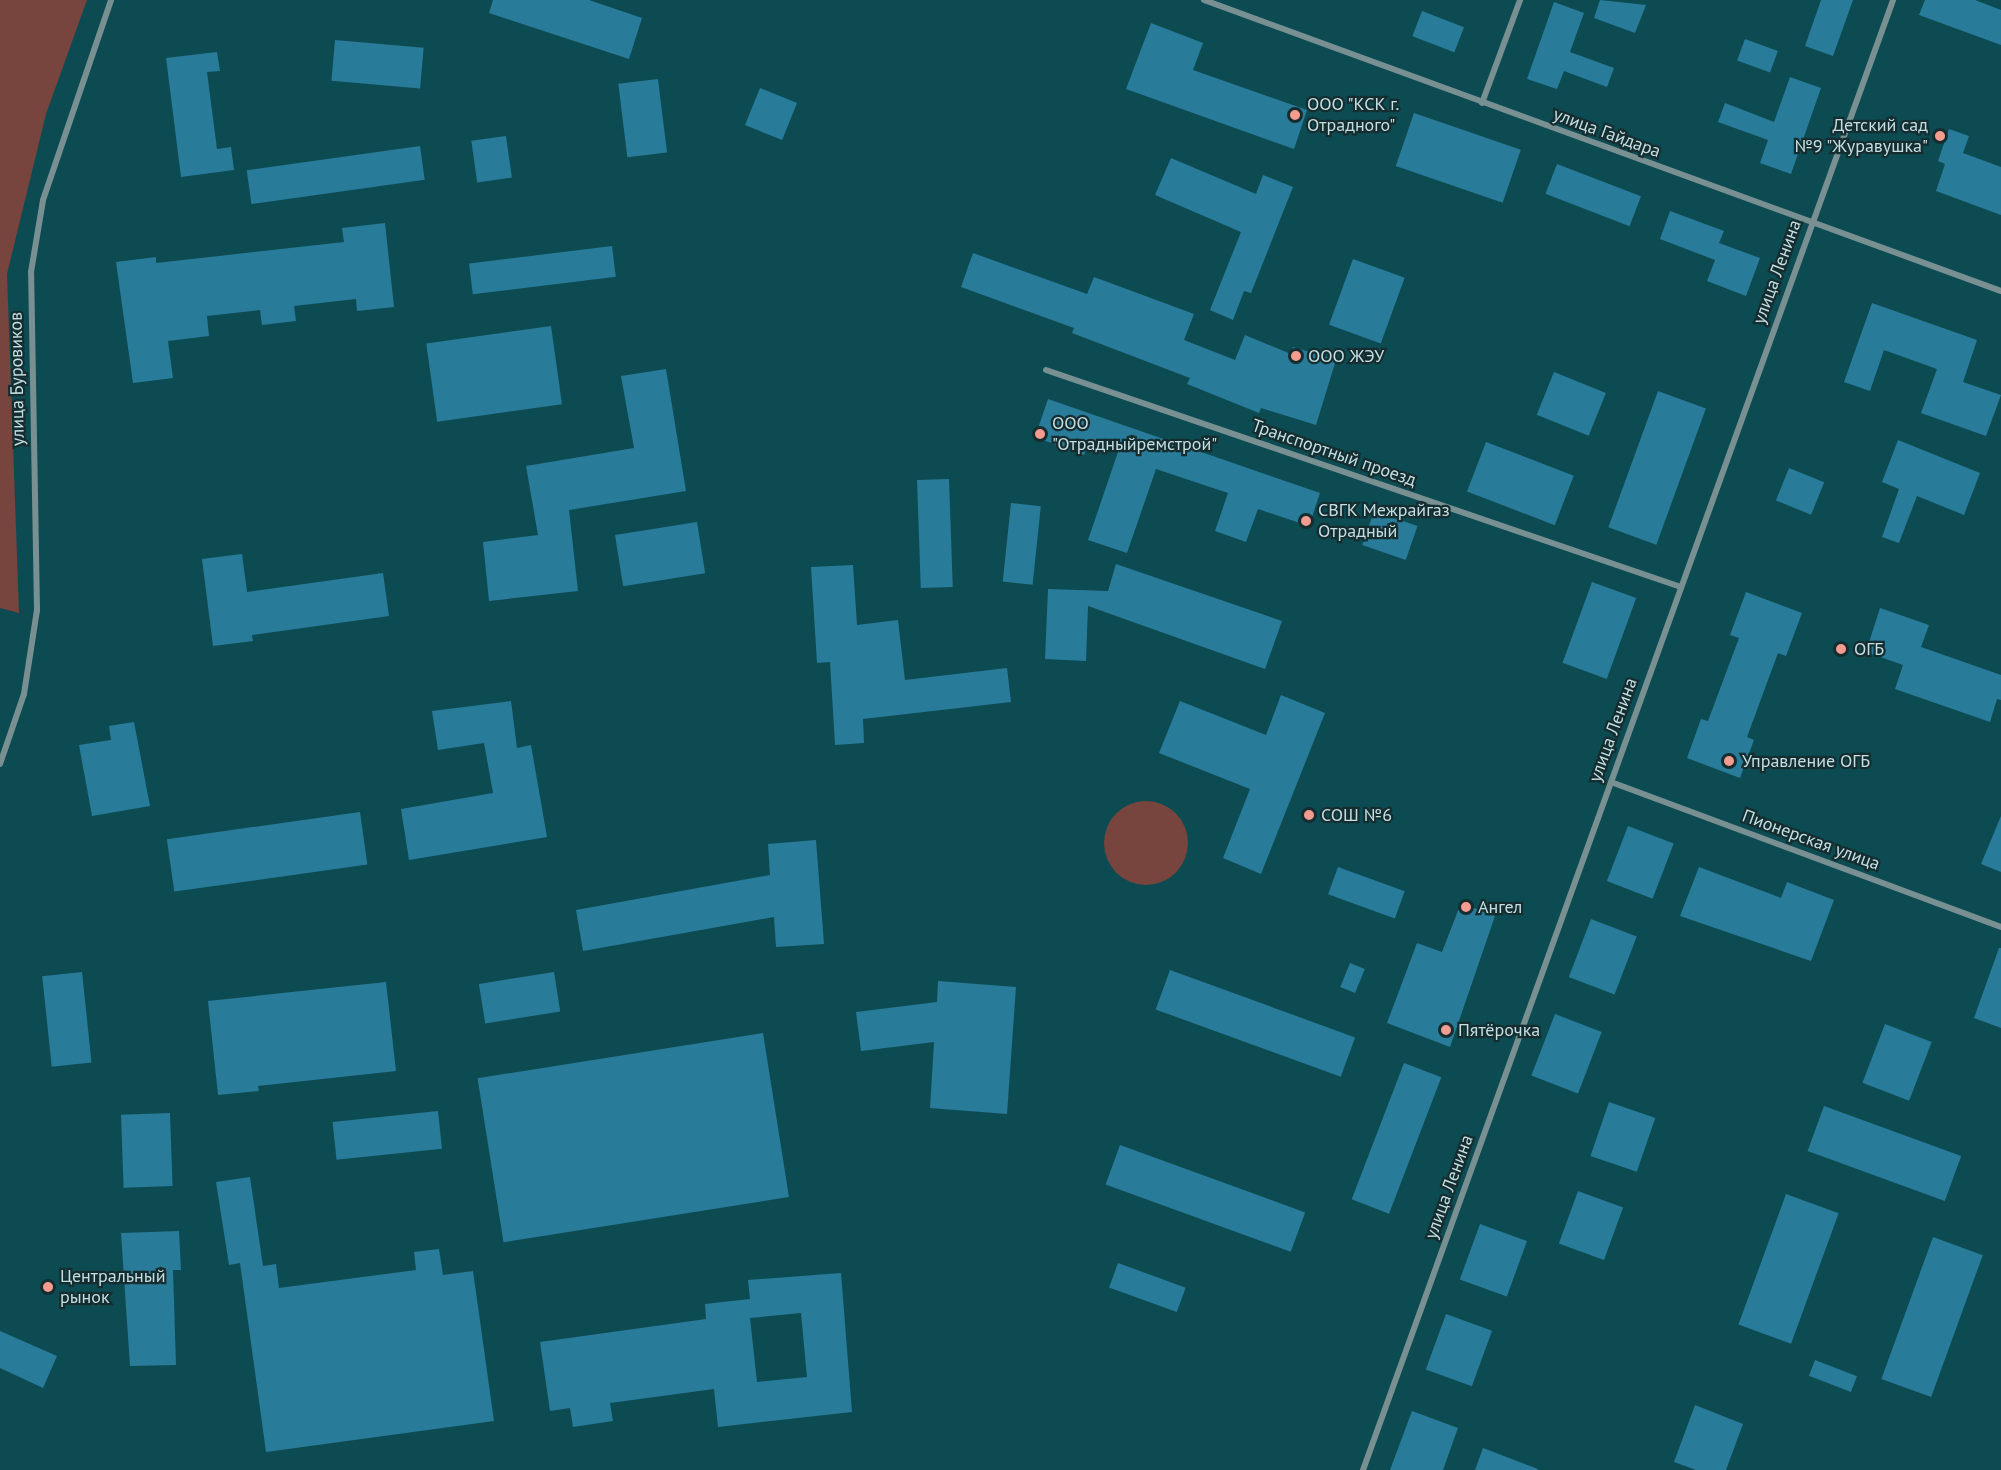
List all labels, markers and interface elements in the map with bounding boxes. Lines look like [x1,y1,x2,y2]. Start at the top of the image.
place label: ООО "КСК г. Отрадного" [1307,94,1401,136]
street label: улица Гайдара [1550,104,1664,162]
marker: ООО "КСК г. Отрадного" [1288,108,1302,122]
place label: Детский сад №9 "Журавушка" [1793,115,1928,158]
marker: Детский сад №9 "Журавушка" [1933,129,1947,143]
street label: улица Ленина [1748,217,1806,327]
street label: улица Буровиков [5,312,29,446]
place label: ООО ЖЭУ [1308,345,1384,367]
marker: ООО ЖЭУ [1289,349,1303,363]
place label: ООО "Отрадныйремстрой" [1052,413,1217,456]
street label: Транспортный проезд [1249,415,1419,491]
marker: ООО "Отрадныйремстрой" [1033,427,1047,441]
place label: СВГК Межрайгаз Отрадный [1318,500,1450,542]
marker: СВГК Межрайгаз Отрадный [1299,514,1313,528]
place label: ОГБ [1854,638,1884,660]
marker: ОГБ [1832,640,1850,658]
street label: улица Ленина [1584,675,1642,785]
place label: Управление ОГБ [1742,750,1870,772]
marker: Управление ОГБ [1720,752,1738,770]
place label: СОШ №6 [1321,804,1392,826]
street label: Пионерская улица [1739,805,1883,875]
marker: СОШ №6 [1302,808,1316,822]
place label: Ангел [1478,896,1522,918]
marker: Ангел [1459,900,1473,914]
place label: Пятёрочка [1458,1019,1540,1041]
marker: Пятёрочка [1439,1023,1453,1037]
street label: улица Ленина [1420,1132,1478,1242]
place label: Центральный рынок [60,1266,165,1308]
marker: Центральный рынок [41,1280,55,1294]

